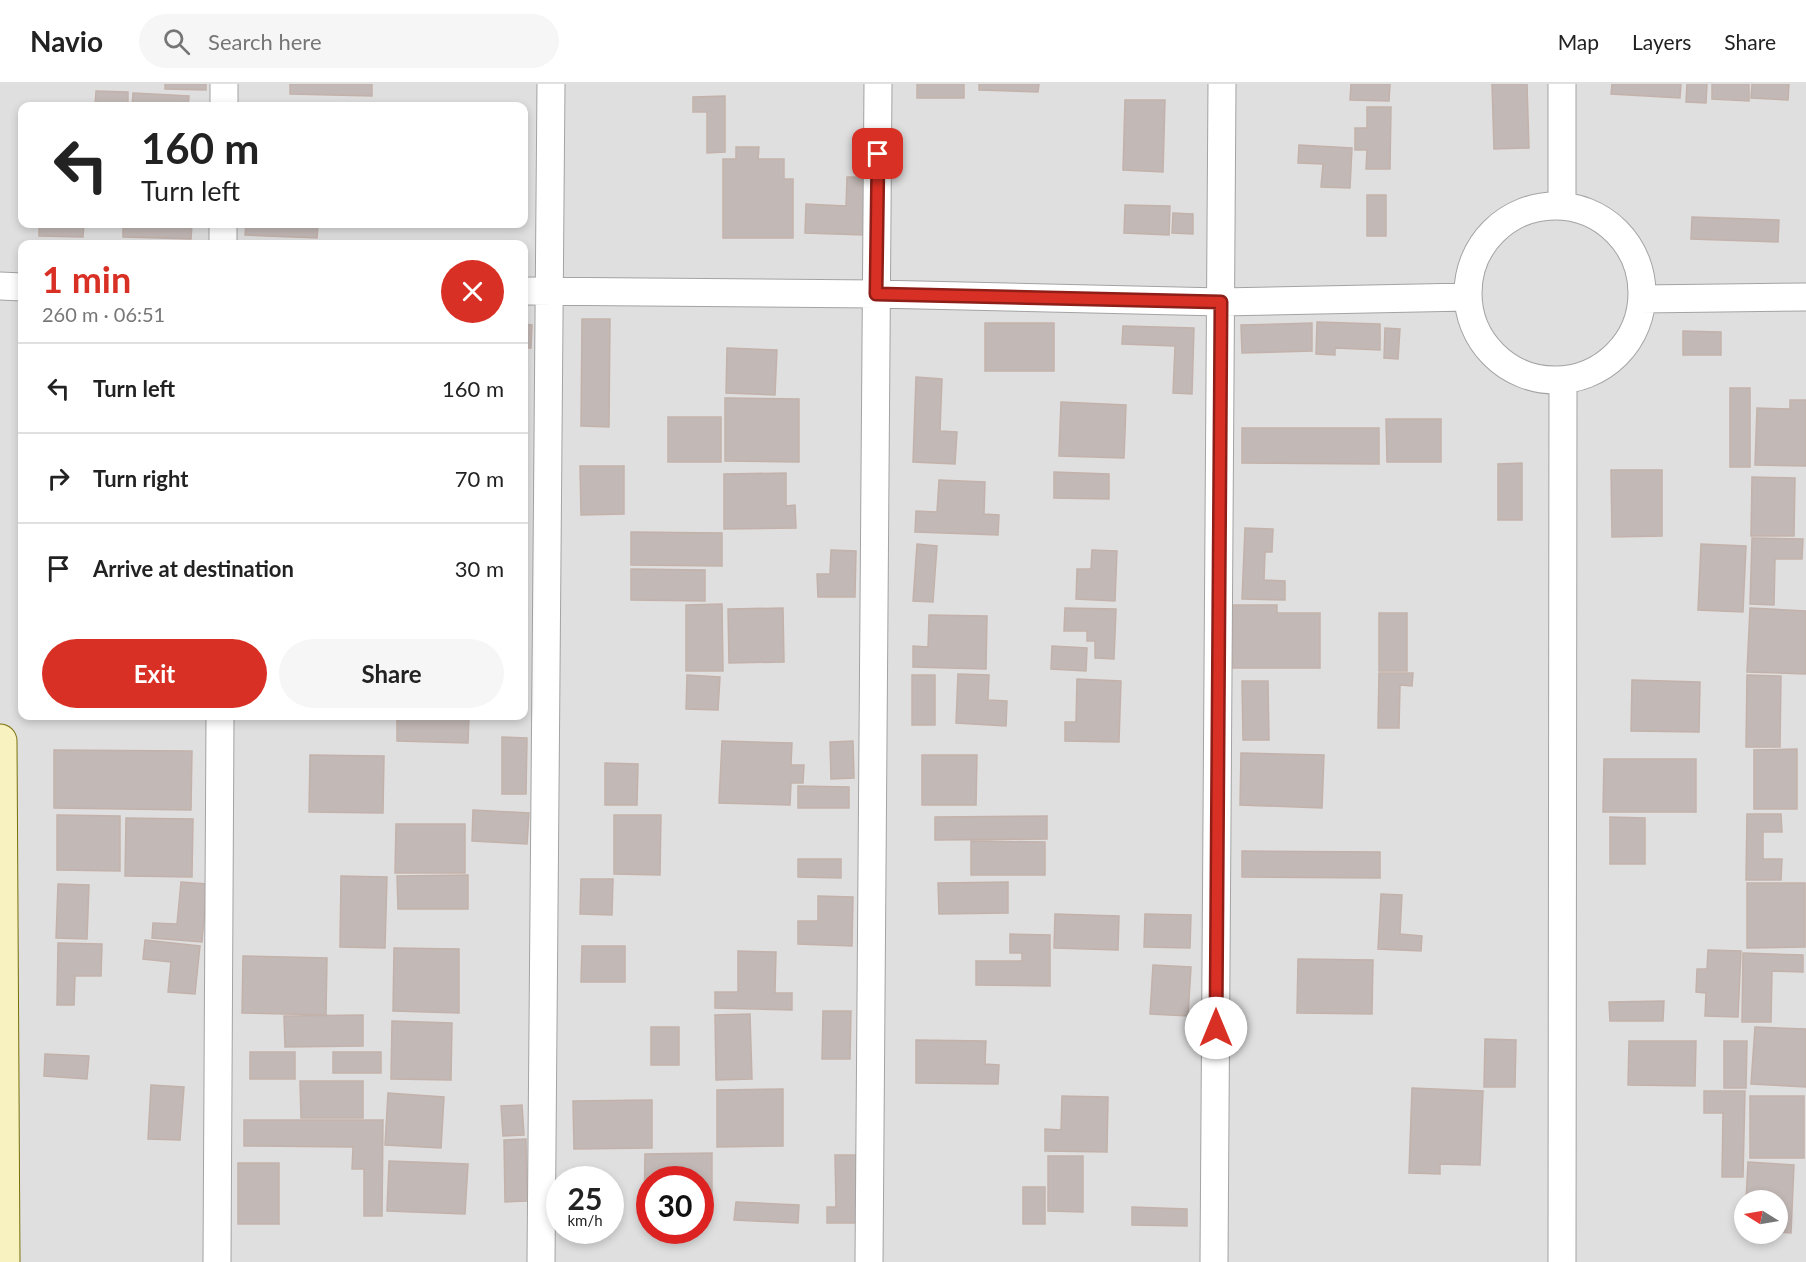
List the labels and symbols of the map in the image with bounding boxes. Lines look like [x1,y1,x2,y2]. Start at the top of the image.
pin [852,128,903,179]
position arrow [1184,996,1248,1060]
speed limit sign: 30 [636,1166,714,1244]
north arrow [1734,1190,1788,1244]

